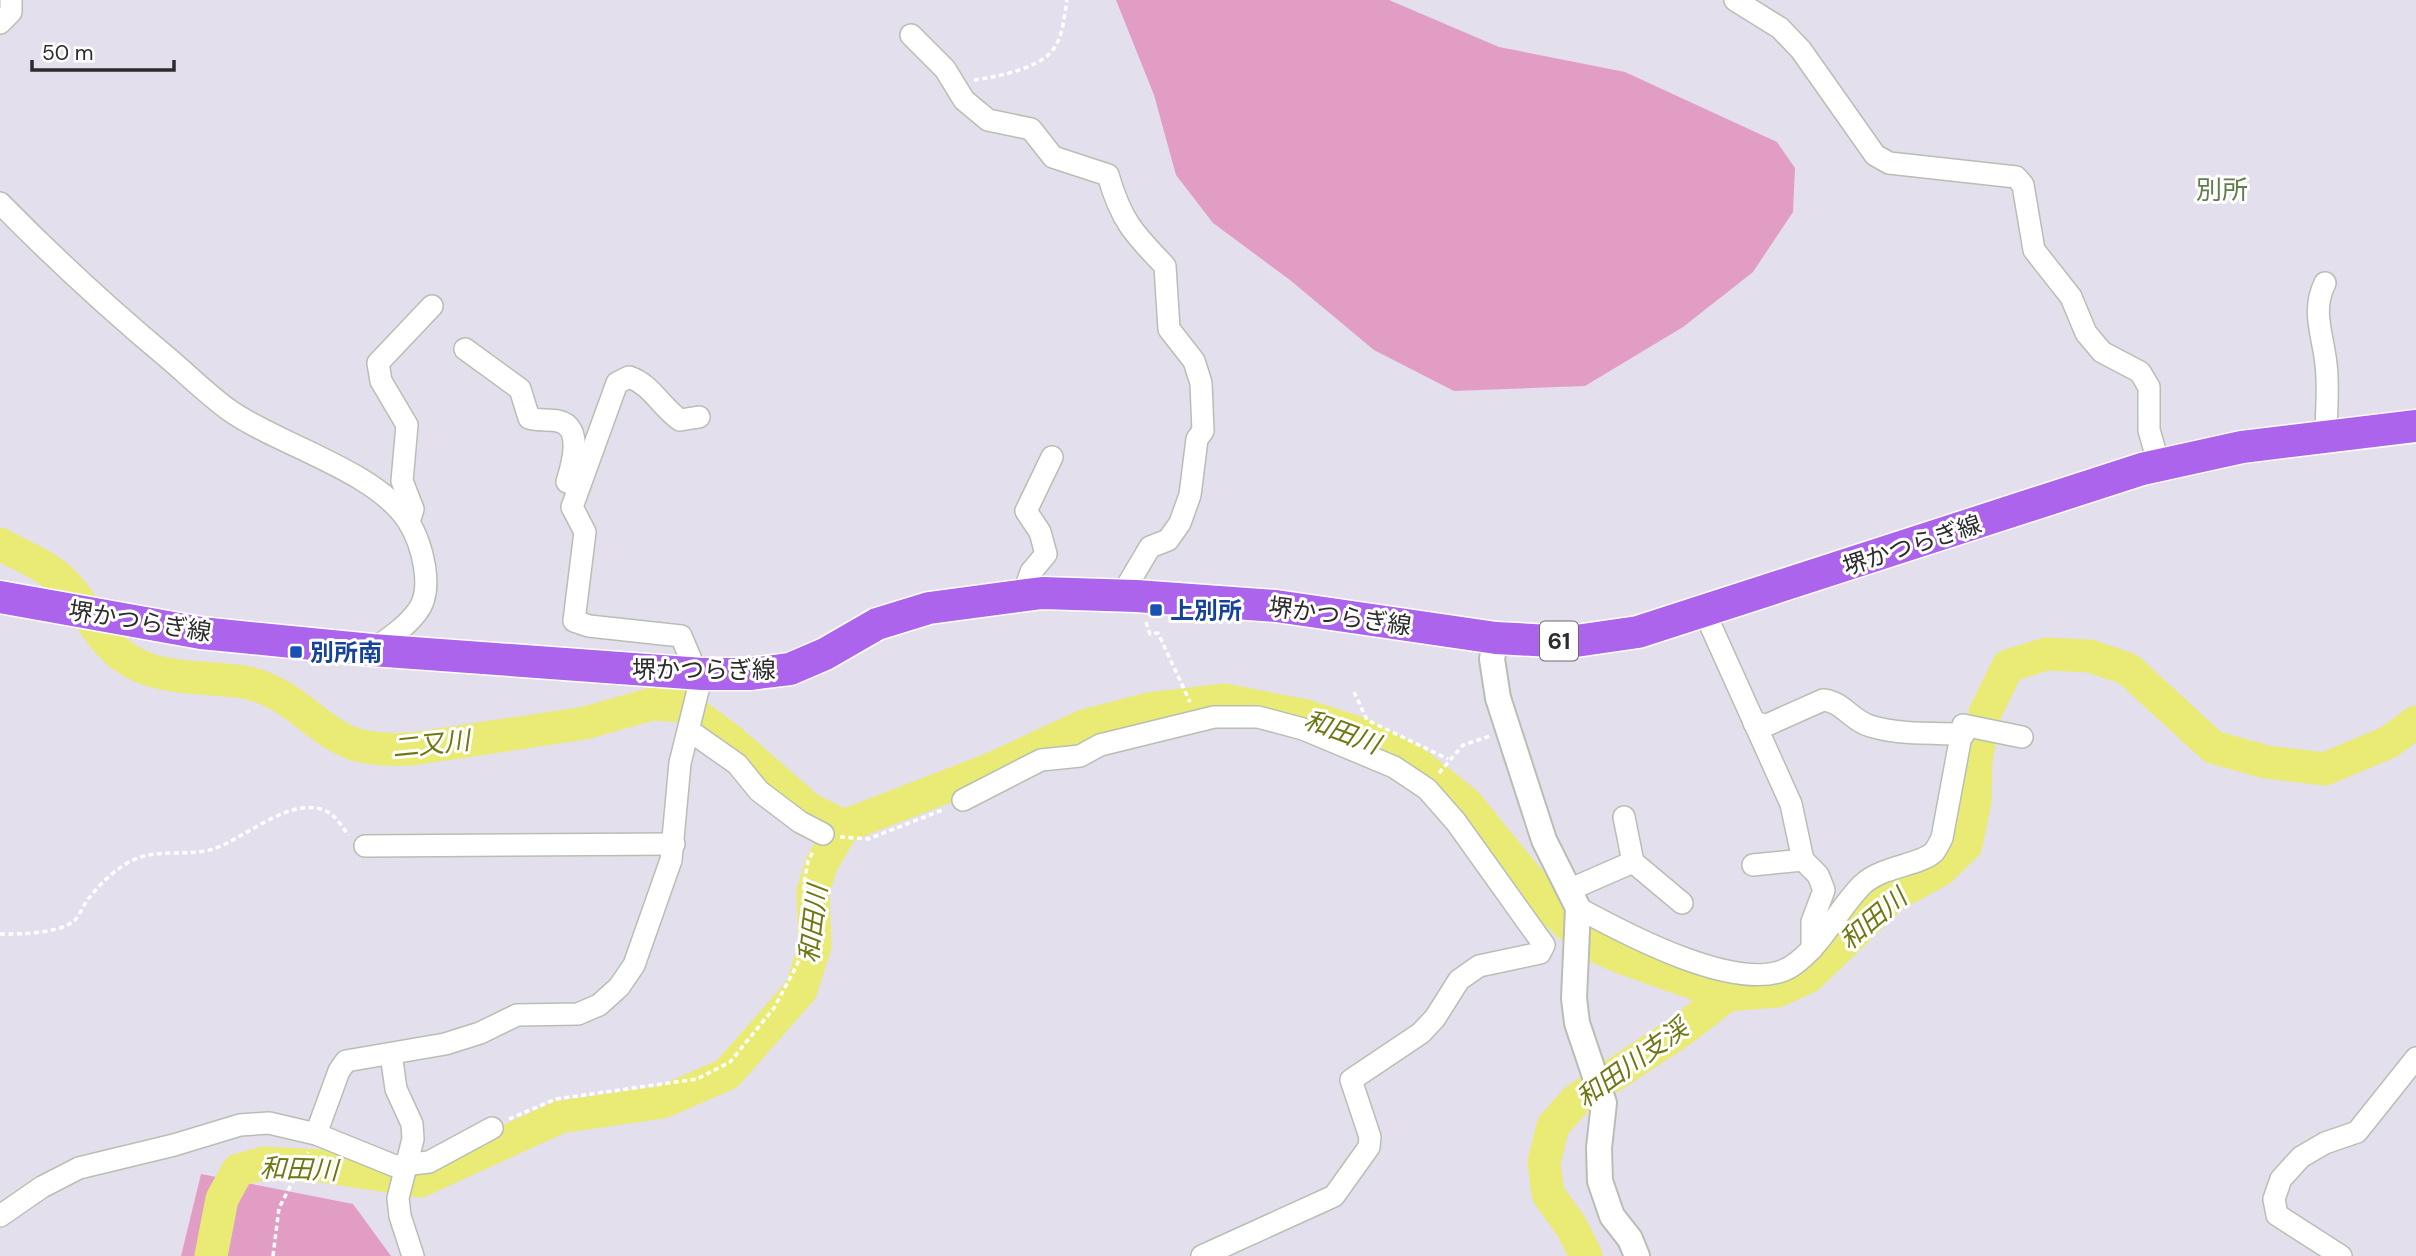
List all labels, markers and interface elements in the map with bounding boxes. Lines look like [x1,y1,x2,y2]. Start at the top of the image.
scale bar [32,28,173,72]
text: 50 m [42,39,93,67]
district label: 別所 [2196,173,2248,207]
street label: 堺かつらぎ線 [1839,508,1985,582]
street label: 堺かつらぎ線 [1267,591,1413,641]
street label: 堺かつらぎ線 [66,594,214,648]
place label: 上別所 [1170,595,1242,626]
marker: 上別所 [1148,602,1164,618]
road number: 61 [1540,622,1578,660]
place label: 別所南 [310,637,382,668]
marker: 別所南 [288,644,304,660]
street label: 堺かつらぎ線 [632,654,776,685]
water label: 和田川 [1300,703,1387,762]
water label: 二又川 [390,723,475,765]
water label: 和田川 [1832,879,1916,957]
water label: 和田川 [791,880,835,965]
water label: 和田川支渓 [1569,1009,1697,1115]
water label: 和田川 [259,1151,342,1187]

